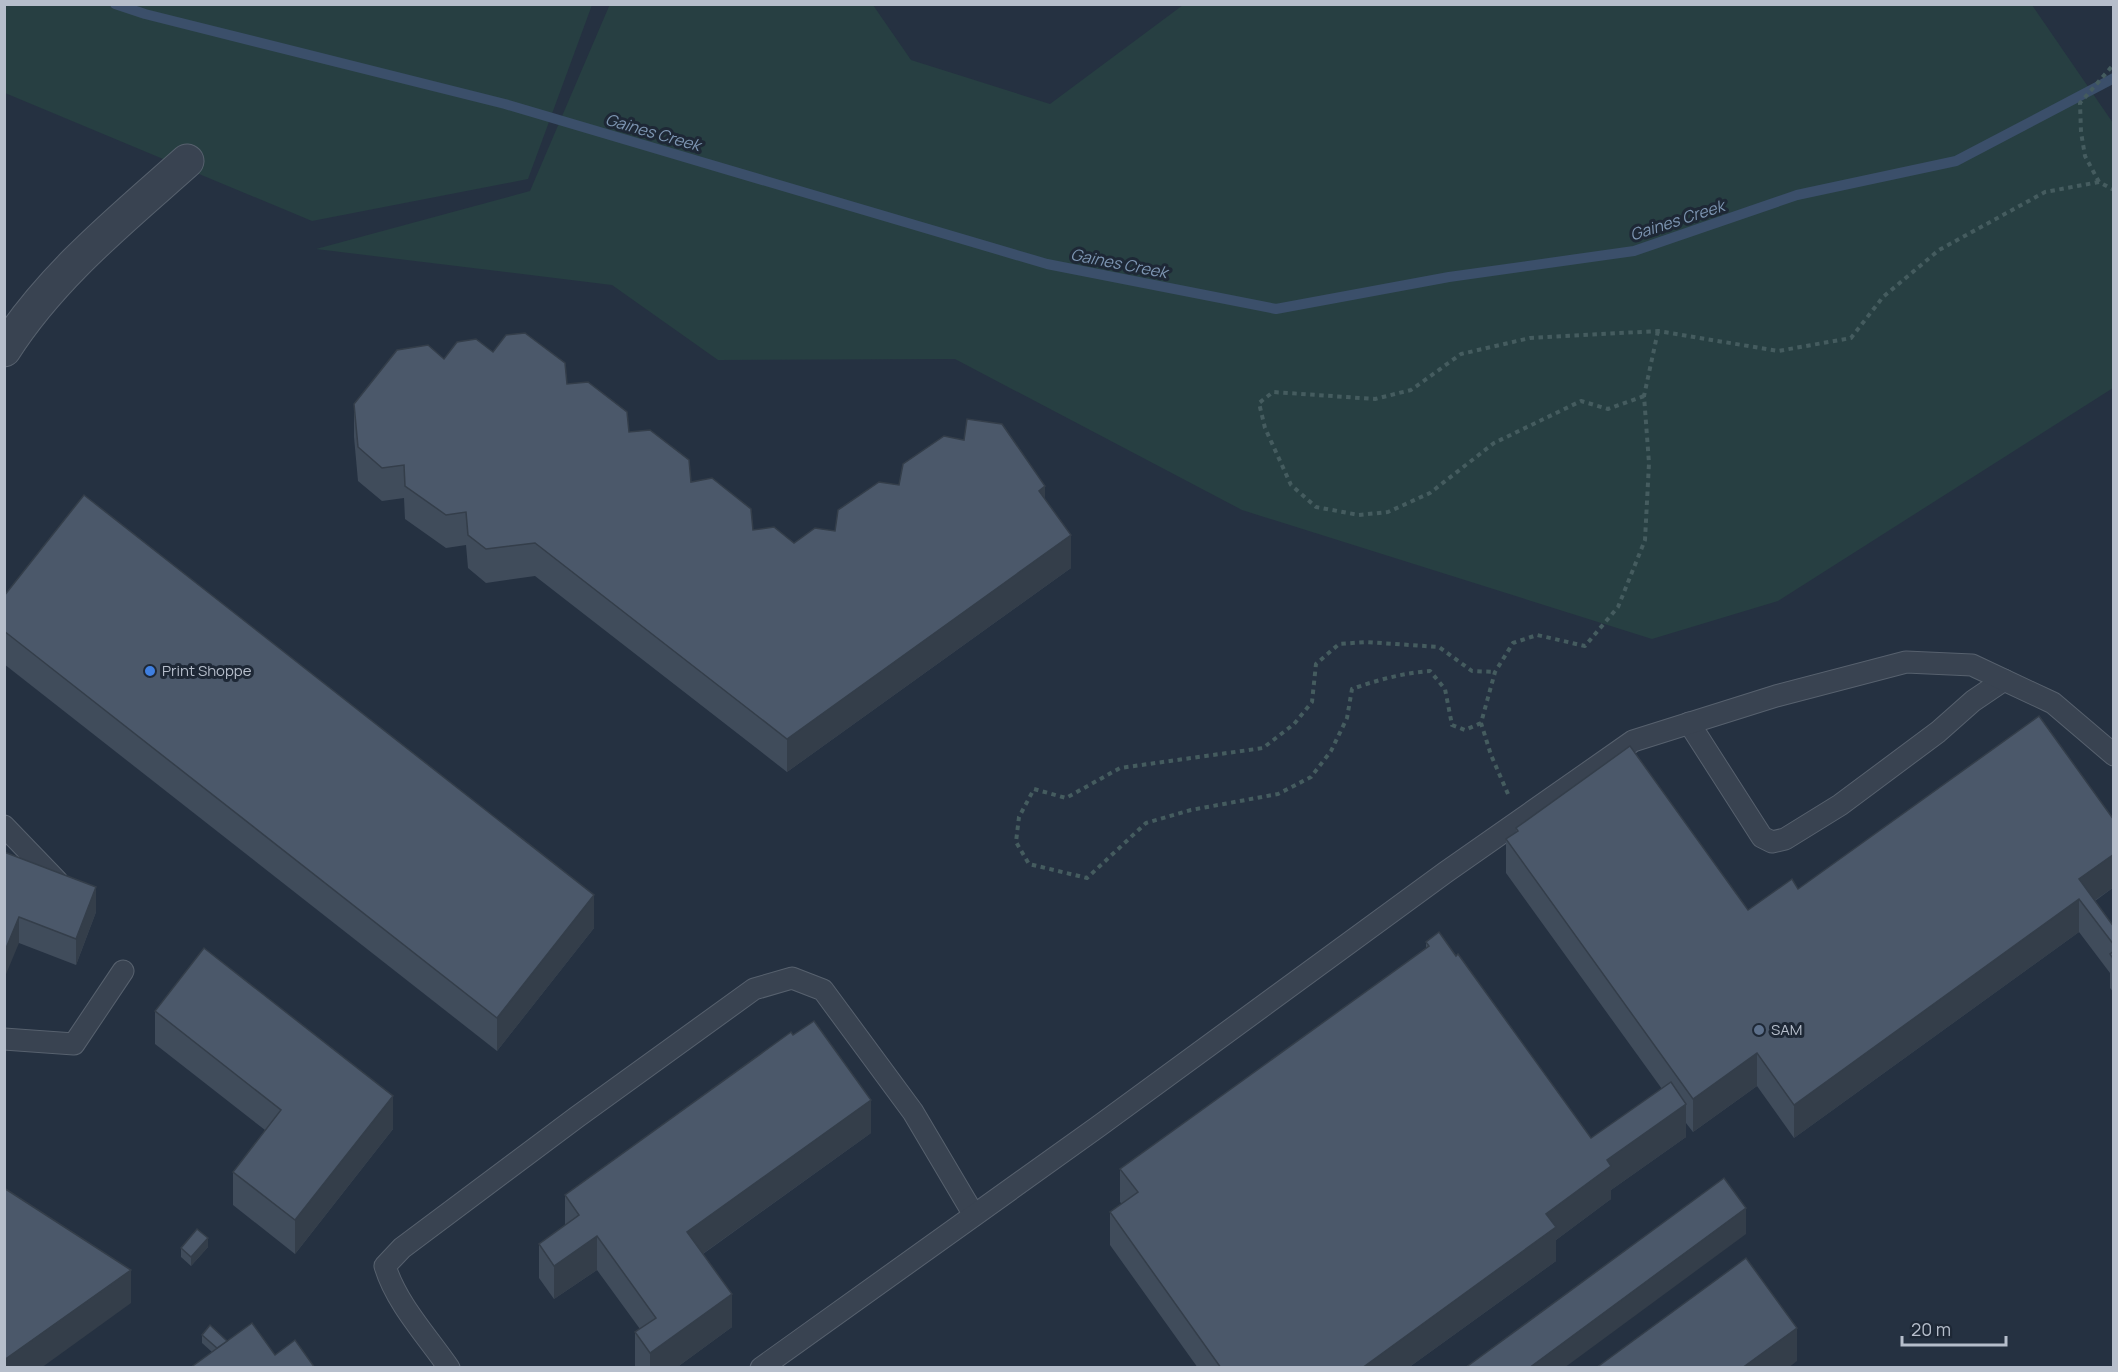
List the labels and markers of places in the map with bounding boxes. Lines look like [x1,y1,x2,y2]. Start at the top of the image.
place label: Print Shoppe [162,660,252,681]
marker: Print Shoppe [143,664,157,678]
place label: SAM [1771,1019,1802,1040]
marker: SAM [1752,1023,1766,1037]

